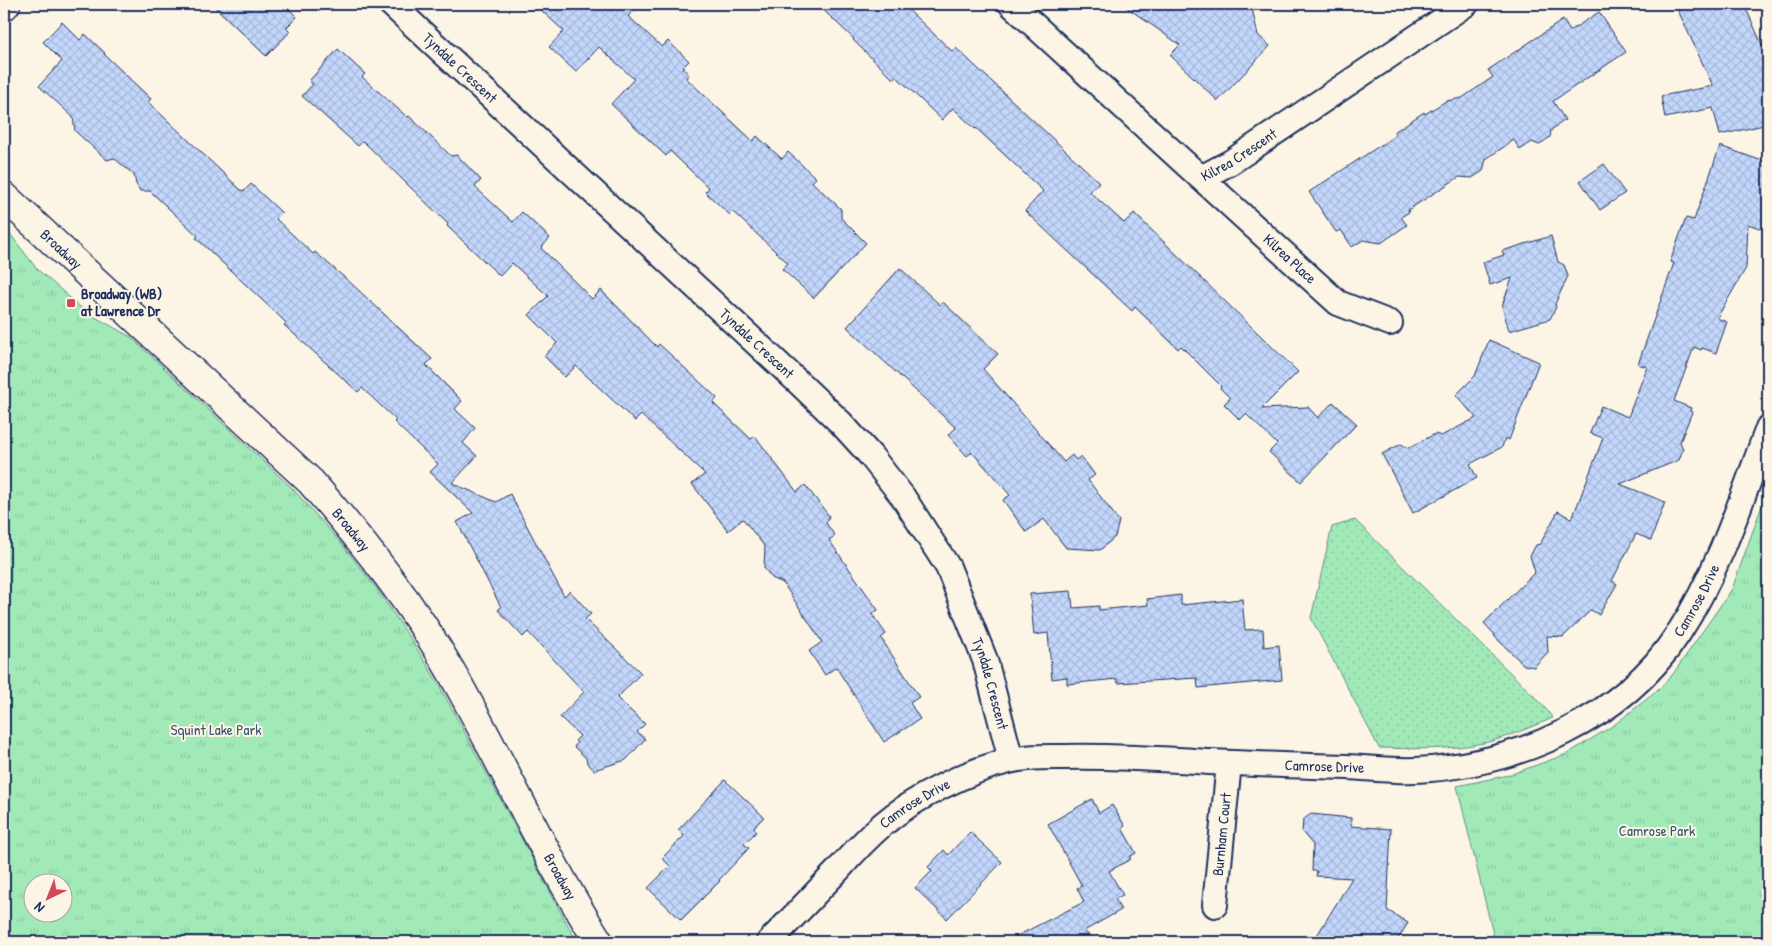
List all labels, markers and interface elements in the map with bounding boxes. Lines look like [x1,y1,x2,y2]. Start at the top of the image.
street label: Tyndale Crescent [418,28,503,108]
street label: Kilrea Crescent [1197,123,1282,186]
street label: Broadway [36,224,87,274]
street label: Kilrea Place [1259,229,1321,288]
place label: Broadway (WB) at Lawrence Dr [81,283,162,321]
marker: Broadway (WB) at Lawrence Dr [65,297,77,309]
street label: Tyndale Crescent [715,303,800,384]
street label: Broadway [328,503,376,556]
street label: Camrose Drive [1668,561,1724,641]
street label: Tyndale Crescent [967,634,1014,733]
park label: Squint Lake Park [171,719,261,740]
street label: Camrose Drive [1284,754,1365,778]
street label: Camrose Drive [874,773,953,833]
street label: Burnham Court [1207,791,1236,877]
park label: Camrose Park [1619,820,1695,841]
street label: Broadway [539,849,582,904]
north arrow [22,874,72,924]
text: N [29,898,48,917]

